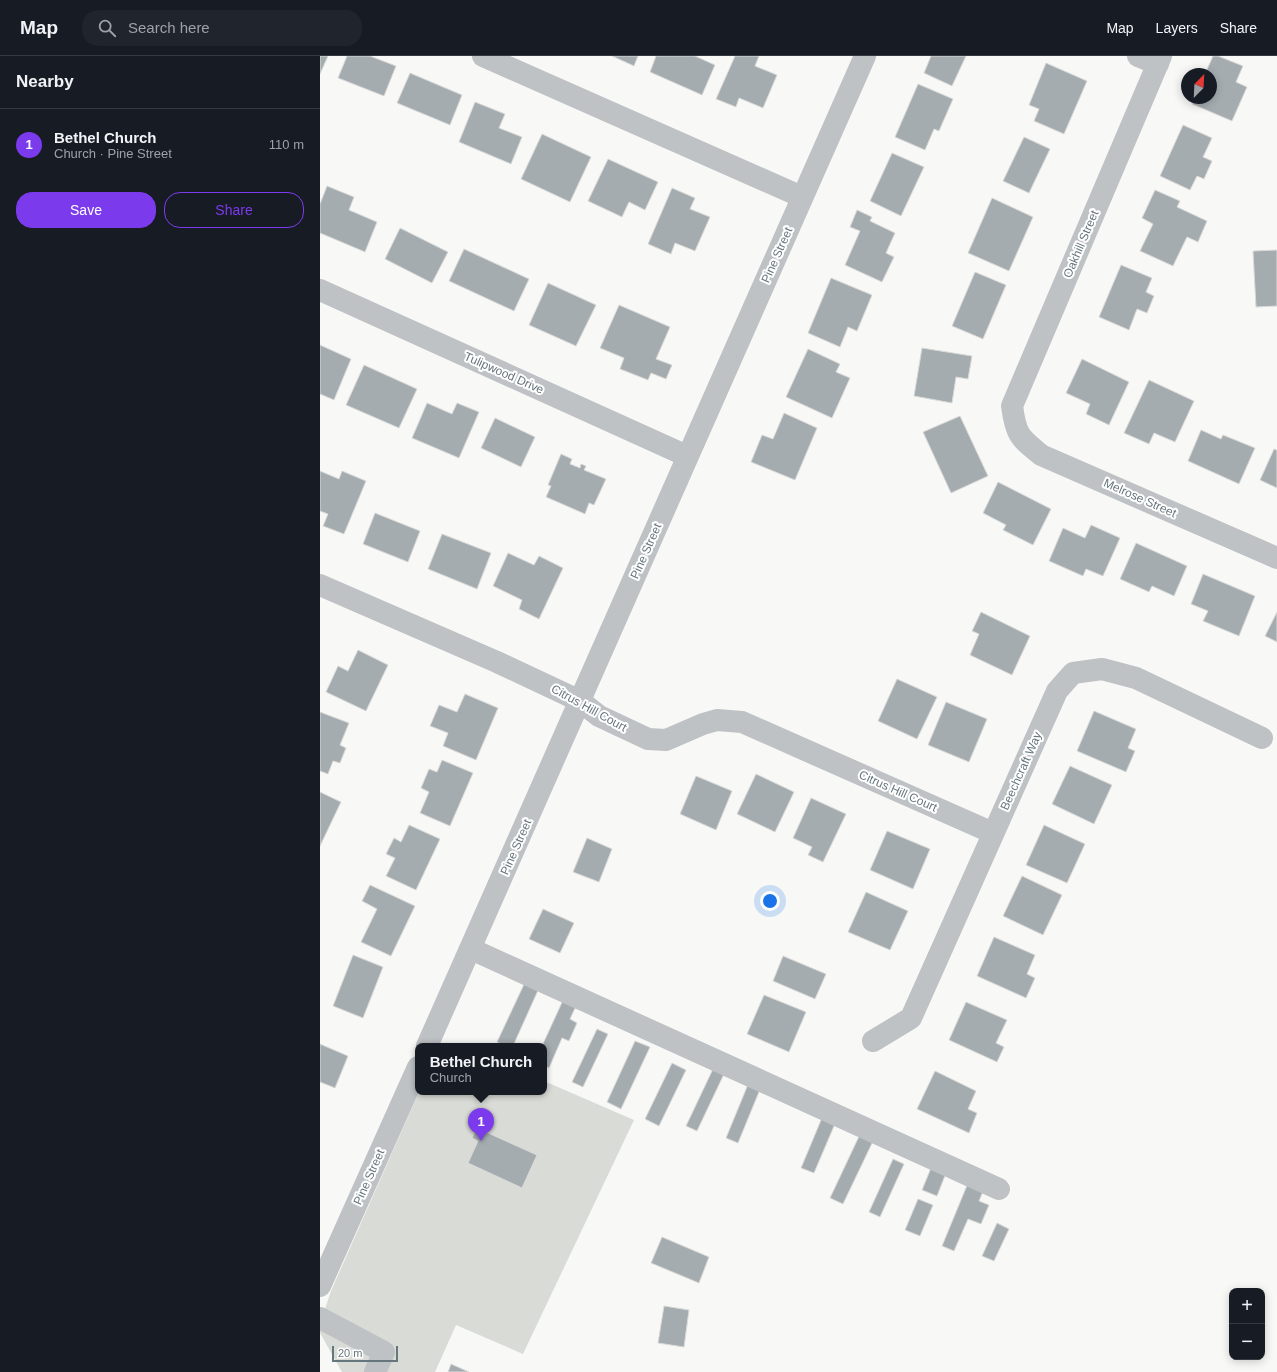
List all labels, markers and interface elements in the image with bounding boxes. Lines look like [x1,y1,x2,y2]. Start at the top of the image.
search box [82,10,362,46]
text: Map [20,17,58,38]
icon: search [96,17,118,39]
text: Search here [128,19,210,36]
text: Map [1106,20,1134,36]
text: Layers [1156,20,1198,36]
text: Share [1220,20,1257,36]
north arrow [1181,68,1217,104]
text: Nearby [16,72,74,91]
text: Bethel Church [54,129,157,146]
text: 1 [25,137,33,152]
text: 110 m [269,137,304,152]
text: Church · Pine Street [54,146,172,161]
button: Save [16,192,156,228]
button: Share [164,192,304,228]
street label: Oakhill Street [1060,208,1102,280]
street label: Pine Street [759,224,796,285]
street label: Tulipwood Drive [462,349,546,397]
street label: Melrose Street [1102,476,1179,521]
street label: Pine Street [628,520,665,581]
street label: Citrus Hill Court [549,682,630,735]
street label: Beechcraft Way [997,730,1045,812]
street label: Citrus Hill Court [857,768,940,815]
street label: Pine Street [498,816,535,877]
your location [760,891,780,911]
popup [415,1043,547,1095]
text: Bethel Church [430,1053,532,1070]
text: Church [430,1070,472,1085]
pin: 1 [468,1108,494,1141]
street label: Pine Street [351,1146,388,1207]
map controls [1229,1288,1265,1360]
button: + [1229,1288,1265,1324]
button: − [1229,1324,1265,1360]
scale bar [332,1344,398,1363]
text: 20 m [338,1347,362,1359]

